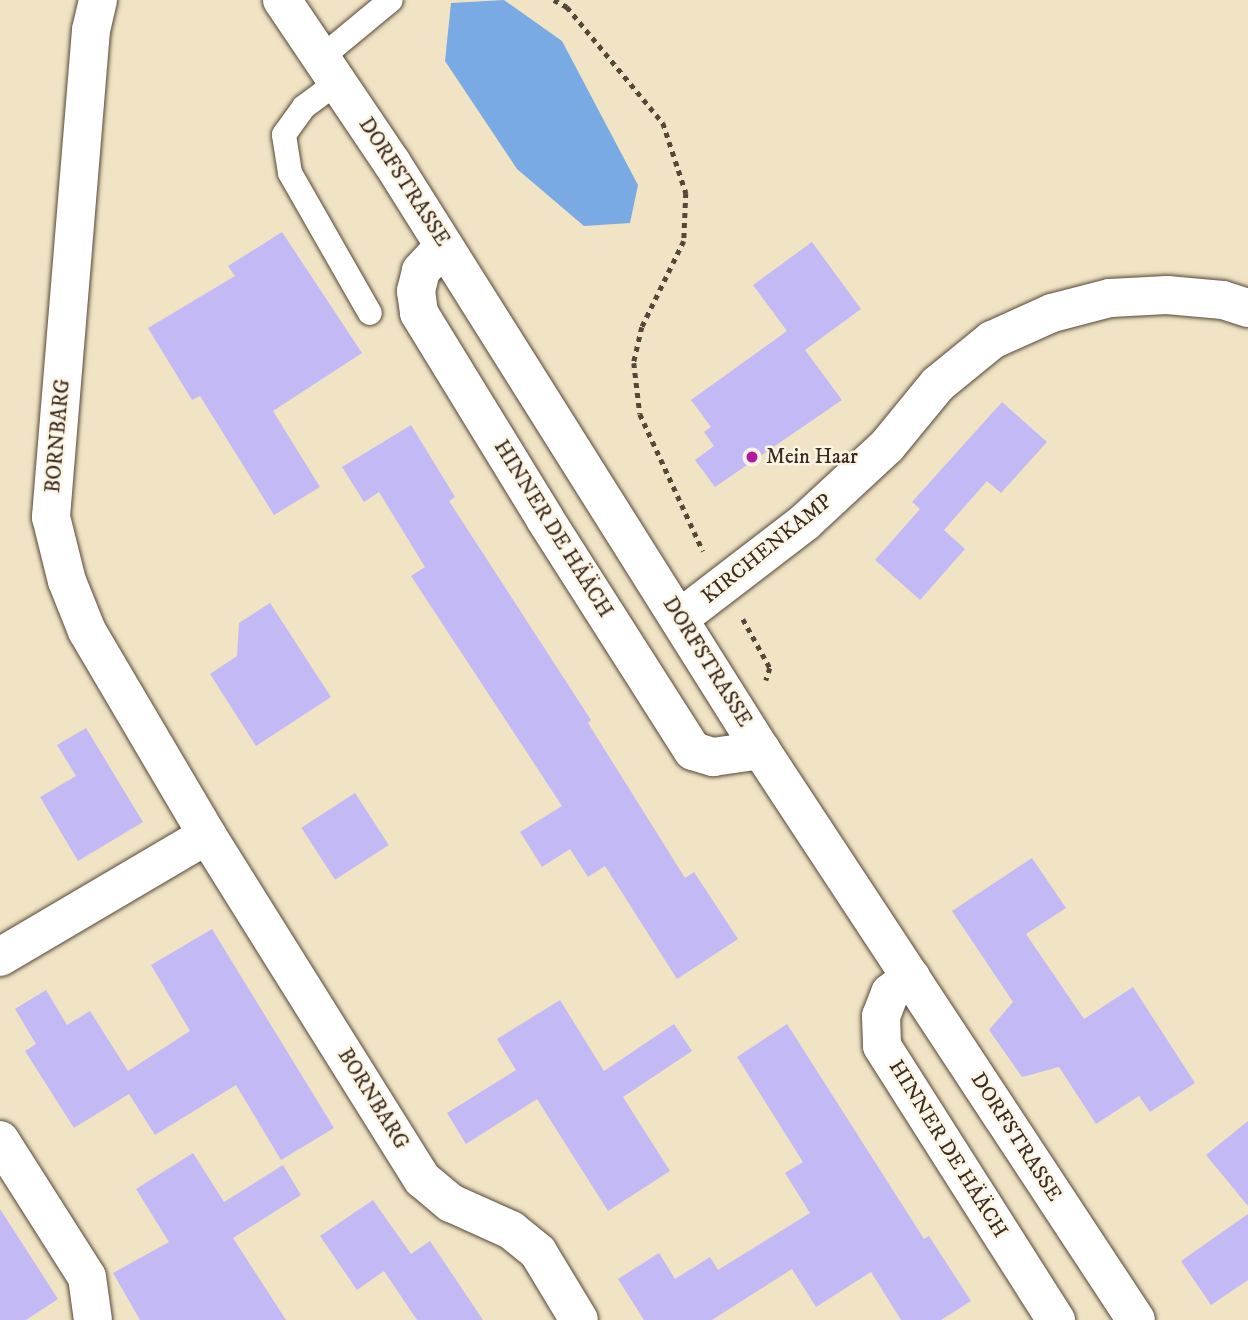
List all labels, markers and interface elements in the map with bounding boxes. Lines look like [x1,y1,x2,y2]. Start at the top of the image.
street label: DORFSTRASSE [353,113,455,251]
street label: BORNBARG [40,378,76,494]
street label: HINNER DE HÄÄCH [488,436,618,622]
place label: Mein Haar [766,444,858,470]
marker: Mein Haar [744,449,760,465]
street label: KIRCHENKAMP [697,489,837,609]
street label: DORFSTRASSE [657,592,757,732]
street label: BORNBARG [332,1044,414,1154]
street label: HINNER DE HÄÄCH [883,1056,1013,1242]
street label: DORFSTRASSE [965,1068,1067,1206]

